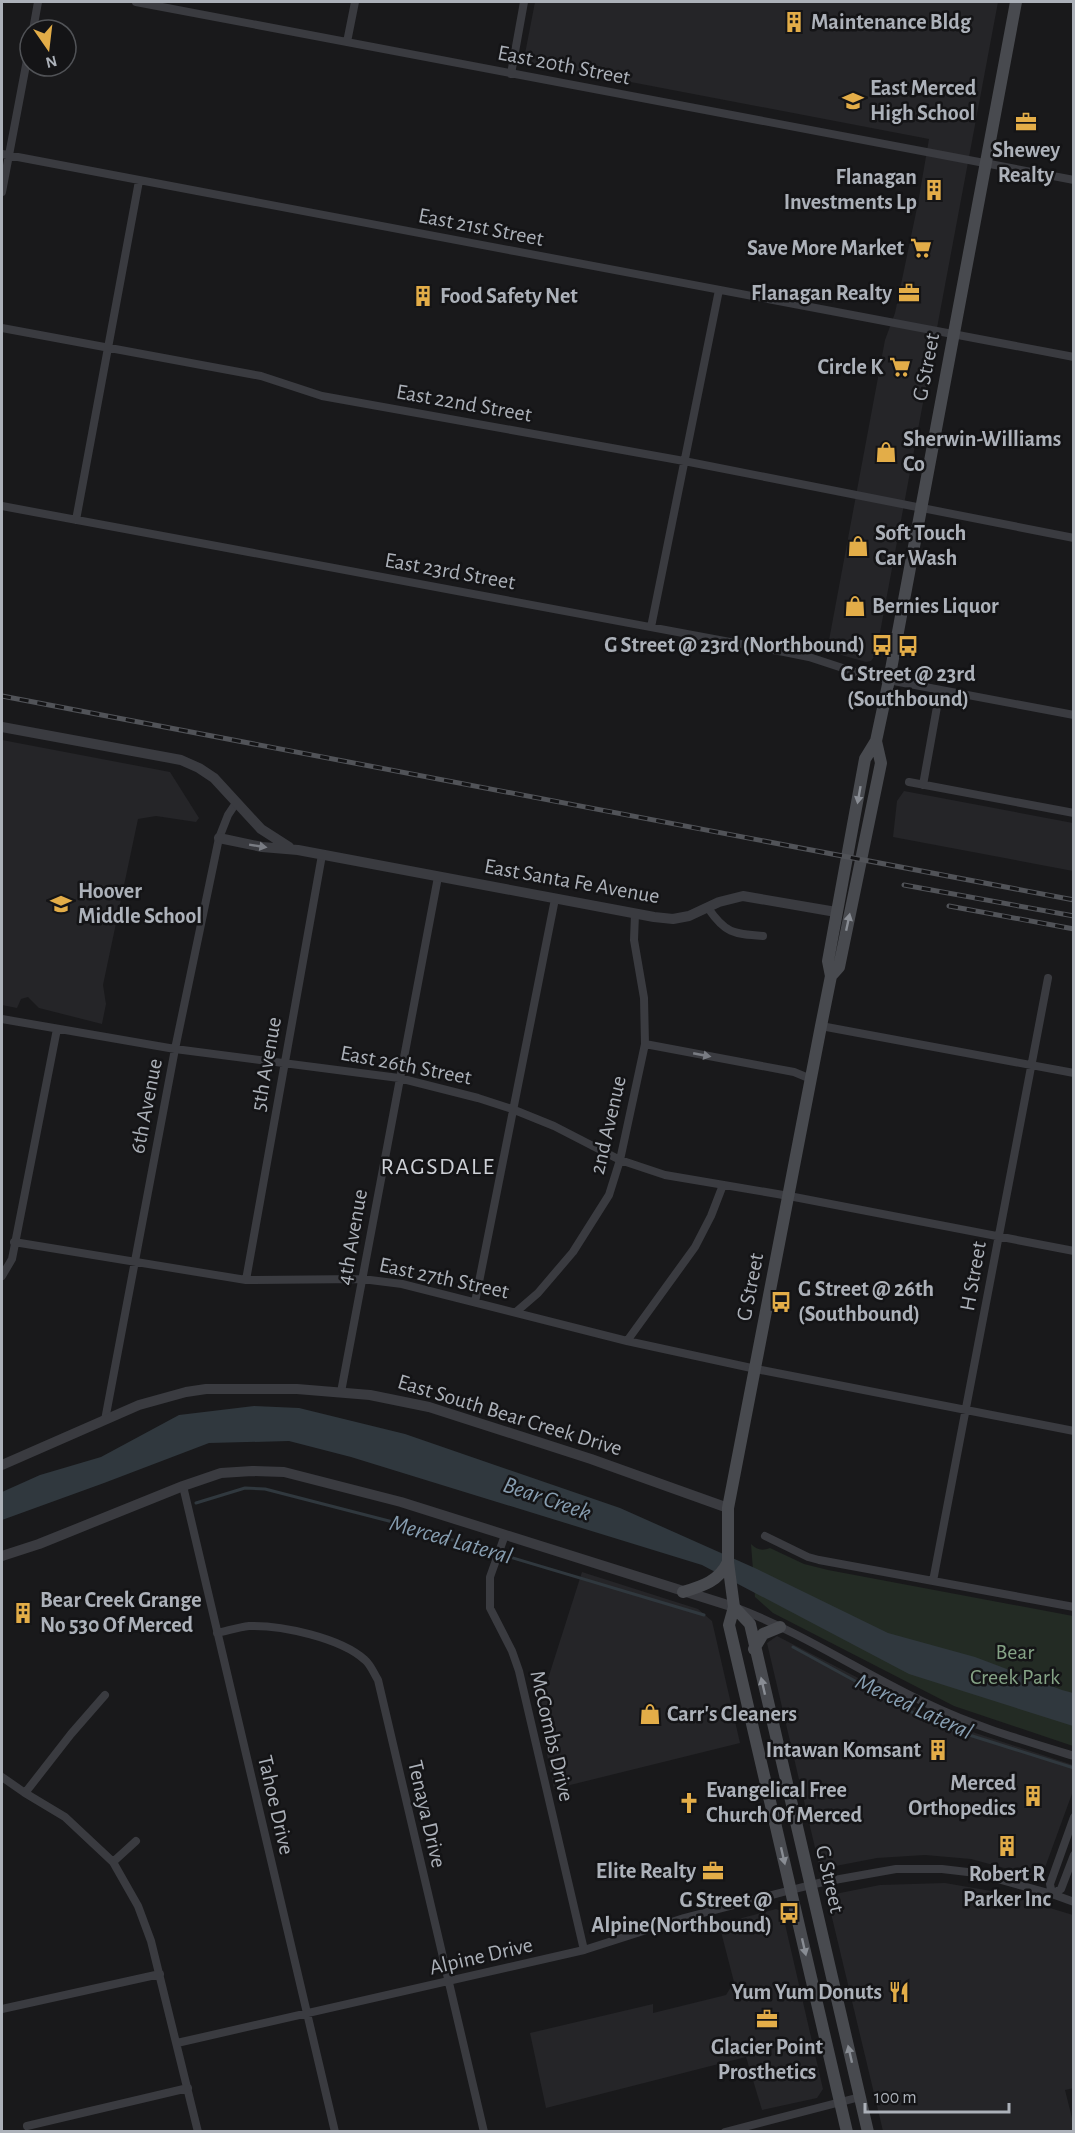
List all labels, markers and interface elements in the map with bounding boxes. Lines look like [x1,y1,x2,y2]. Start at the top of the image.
building icon: Maintenance Bldg [782,10,806,34]
place label: Maintenance Bldg [811,11,972,33]
north arrow [18,18,78,78]
street label: East 20th Street [496,41,632,89]
text: N [44,52,59,71]
place label: East Merced High School [870,77,977,124]
school or university icon: East Merced High School [841,89,865,113]
office icon: Shewey Realty [1014,110,1038,134]
place label: Shewey Realty [992,139,1060,187]
place label: Flanagan Investments Lp [784,166,917,213]
building icon: Flanagan Investments Lp [922,178,946,202]
street label: East 21st Street [416,204,546,250]
supermarket icon: Save More Market [909,236,933,260]
place label: Save More Market [747,237,905,259]
office icon: Flanagan Realty [897,281,921,305]
place label: Flanagan Realty [751,282,892,305]
building icon: Food Safety Net [411,284,435,308]
place label: Food Safety Net [440,285,578,308]
street label: G Street [909,331,943,403]
supermarket icon: Circle K [888,355,912,379]
place label: Circle K [818,356,884,378]
street label: East 22nd Street [394,380,534,426]
place label: Sherwin-Williams Co [903,428,1061,475]
shop icon: Sherwin-Williams Co [874,440,898,464]
place label: Soft Touch Car Wash [875,522,966,569]
shop icon: Soft Touch Car Wash [846,534,870,558]
street label: East 23rd Street [383,549,517,593]
shop icon: Bernies Liquor [843,594,867,618]
place label: Bernies Liquor [872,595,999,617]
bus stop icon: G Street @ 23rd (Northbound) [870,633,894,657]
place label: G Street @ 23rd (Northbound) [604,634,865,656]
bus stop icon: G Street @ 23rd (Southbound) [896,634,920,658]
place label: G Street @ 23rd (Southbound) [840,663,976,710]
one-way arrow [854,786,863,805]
one-way arrow [249,841,268,850]
street label: East Santa Fe Avenue [483,855,661,907]
place label: Hoover Middle School [78,880,202,927]
school or university icon: Hoover Middle School [49,892,73,916]
one-way arrow [844,912,853,931]
street label: 5th Avenue [247,1015,285,1113]
street label: East 26th Street [338,1041,474,1089]
one-way arrow [693,1051,712,1060]
street label: 6th Avenue [126,1057,166,1155]
street label: 2nd Avenue [586,1074,630,1176]
district label: RAGSDALE [380,1155,496,1179]
street label: 4th Avenue [333,1187,371,1287]
street label: H Street [956,1239,990,1313]
street label: G Street [733,1251,767,1323]
street label: East 27th Street [377,1253,511,1303]
place label: G Street @ 26th (Southbound) [798,1278,934,1325]
bus stop icon: G Street @ 26th (Southbound) [769,1290,793,1314]
street label: East South Bear Creek Drive [395,1370,625,1460]
water label: Bear Creek [500,1473,594,1525]
water label: Merced Lateral [387,1511,515,1569]
place label: Bear Creek Grange No 530 Of Merced [40,1589,202,1636]
building icon: Bear Creek Grange No 530 Of Merced [11,1601,35,1625]
park label: Bear Creek Park [970,1641,1060,1688]
street label: McCombs Drive [526,1669,578,1803]
water label: Merced Lateral [852,1669,976,1745]
one-way arrow [758,1676,767,1695]
shop icon: Carr's Cleaners [638,1702,662,1726]
place label: Carr's Cleaners [667,1703,797,1725]
building icon: Intawan Komsant [926,1738,950,1762]
place label: Intawan Komsant [766,1739,922,1761]
street label: Tahoe Drive [254,1753,298,1857]
street label: Tenaya Drive [404,1758,450,1870]
place label: Merced Orthopedics [908,1772,1016,1819]
place label: Evangelical Free Church Of Merced [706,1779,862,1826]
building icon: Merced Orthopedics [1021,1784,1045,1808]
church icon: Evangelical Free Church Of Merced [677,1791,701,1815]
building icon: Robert R Parker Inc [995,1834,1019,1858]
street label: G Street [812,1843,848,1915]
one-way arrow [778,1847,788,1865]
office icon: Elite Realty [701,1859,725,1883]
place label: Elite Realty [596,1860,696,1883]
place label: Robert R Parker Inc [963,1863,1051,1910]
place label: G Street @ Alpine(Northbound) [591,1889,772,1936]
bus stop icon: G Street @ Alpine(Northbound) [777,1901,801,1925]
street label: Alpine Drive [427,1933,535,1979]
one-way arrow [800,1938,809,1957]
restaurant icon: Yum Yum Donuts [887,1980,911,2004]
place label: Yum Yum Donuts [731,1981,882,2003]
office icon: Glacier Point Prosthetics [755,2007,779,2031]
place label: Glacier Point Prosthetics [711,2036,824,2083]
one-way arrow [844,2045,854,2063]
scale bar [865,2076,1009,2114]
text: 100 m [874,2089,917,2107]

